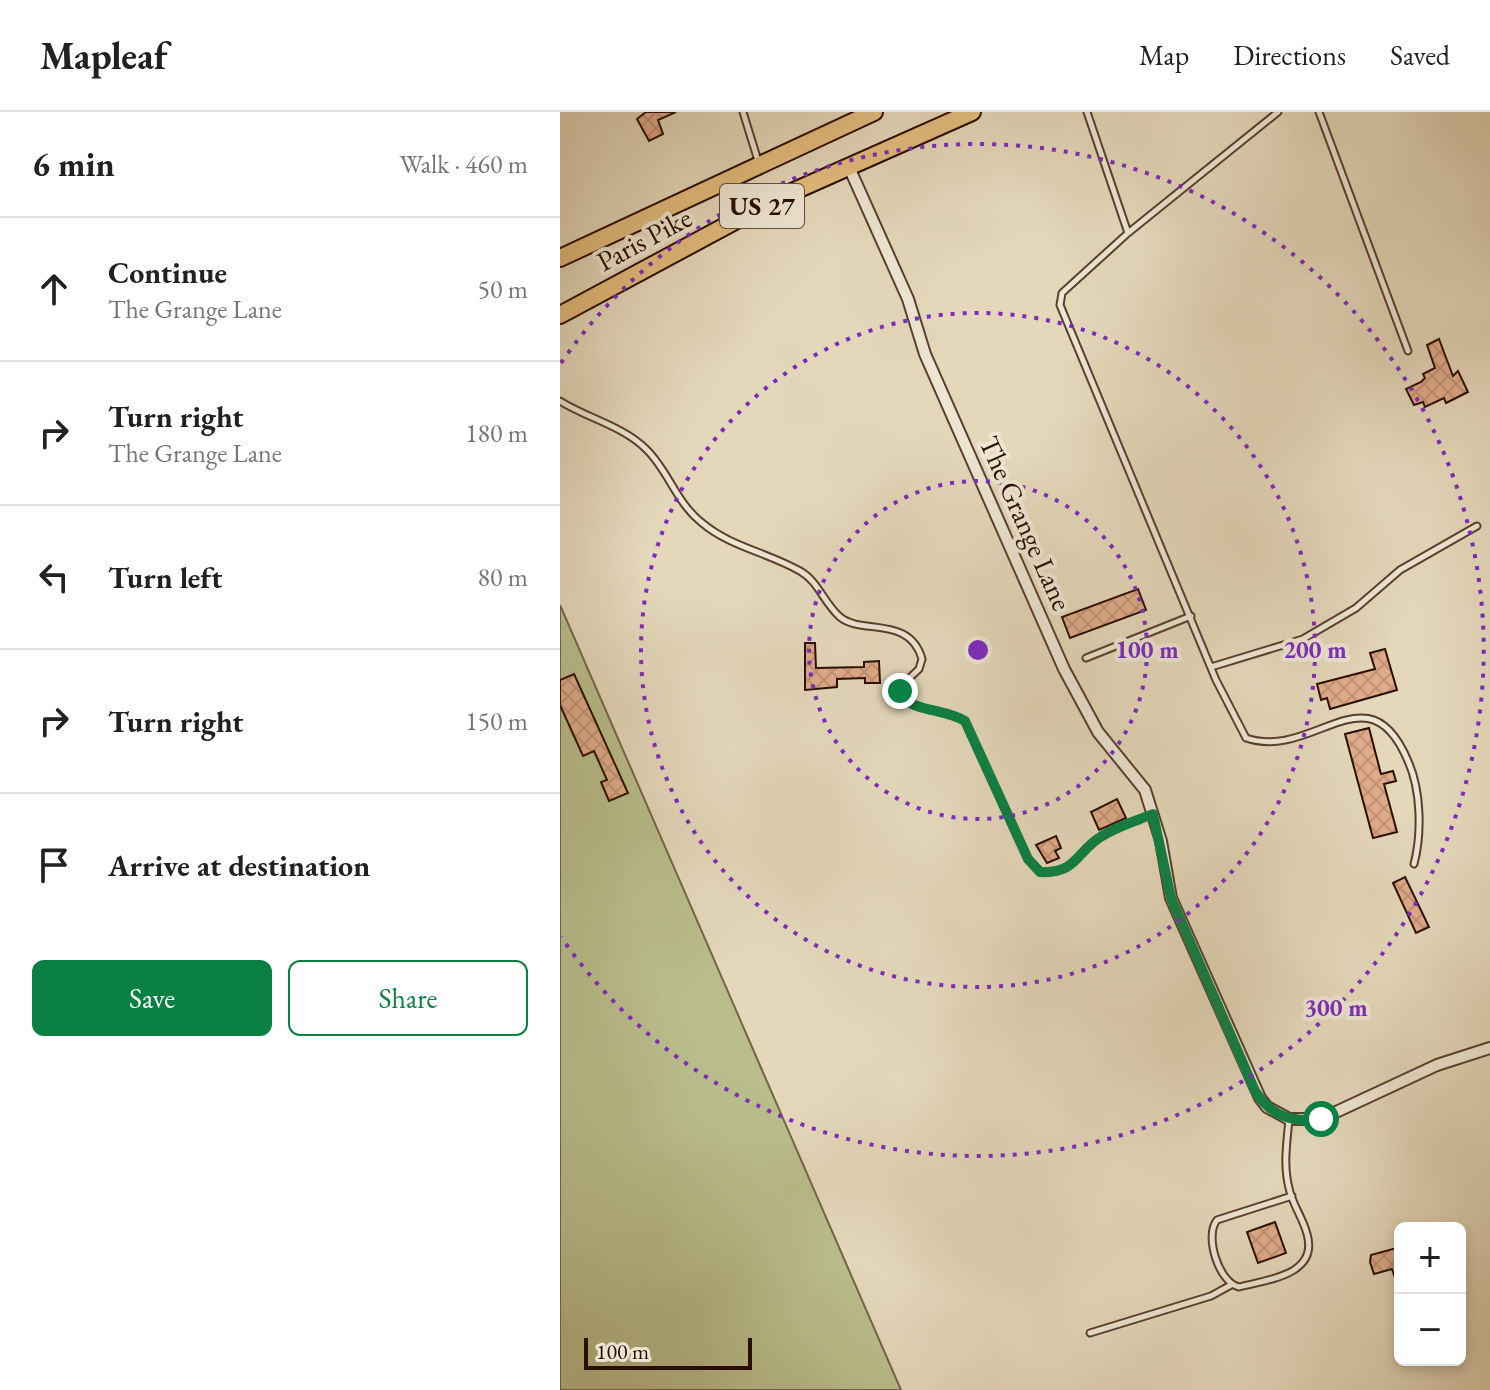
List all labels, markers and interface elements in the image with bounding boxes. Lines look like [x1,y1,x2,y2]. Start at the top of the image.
text: Mapleaf [40,31,167,80]
text: Map [1139,37,1189,73]
text: Directions [1233,37,1346,73]
text: Saved [1390,37,1450,73]
text: 6 min [32,142,115,186]
text: Walk · 460 m [400,147,528,181]
road number: US 27 [720,184,804,228]
street label: Paris Pike [590,199,698,279]
text: Continue [108,253,227,292]
icon: ahead [32,267,76,311]
text: 50 m [478,272,528,306]
text: The Grange Lane [108,292,282,326]
text: Turn right [108,397,244,436]
icon: right [32,411,76,455]
text: 180 m [465,416,528,450]
street label: The Grange Lane [971,430,1081,616]
text: The Grange Lane [108,436,282,470]
icon: left [32,555,76,599]
text: Turn left [108,558,222,597]
text: 80 m [478,560,528,594]
text: 100 m [1115,634,1179,665]
text: 200 m [1283,634,1347,665]
centre of rings [964,636,992,664]
route end [882,673,918,709]
icon: right [32,699,76,743]
text: Turn right [108,702,244,741]
text: 150 m [465,704,528,738]
icon: arrive [32,843,76,887]
text: Arrive at destination [108,846,370,885]
button: Save [32,960,272,1036]
button: Share [288,960,528,1036]
text: 300 m [1304,992,1368,1023]
route start [1303,1101,1339,1137]
map controls [1394,1222,1466,1366]
button: + [1394,1222,1466,1294]
button: − [1394,1294,1466,1366]
scale bar [584,1334,752,1370]
text: 100 m [596,1337,649,1366]

